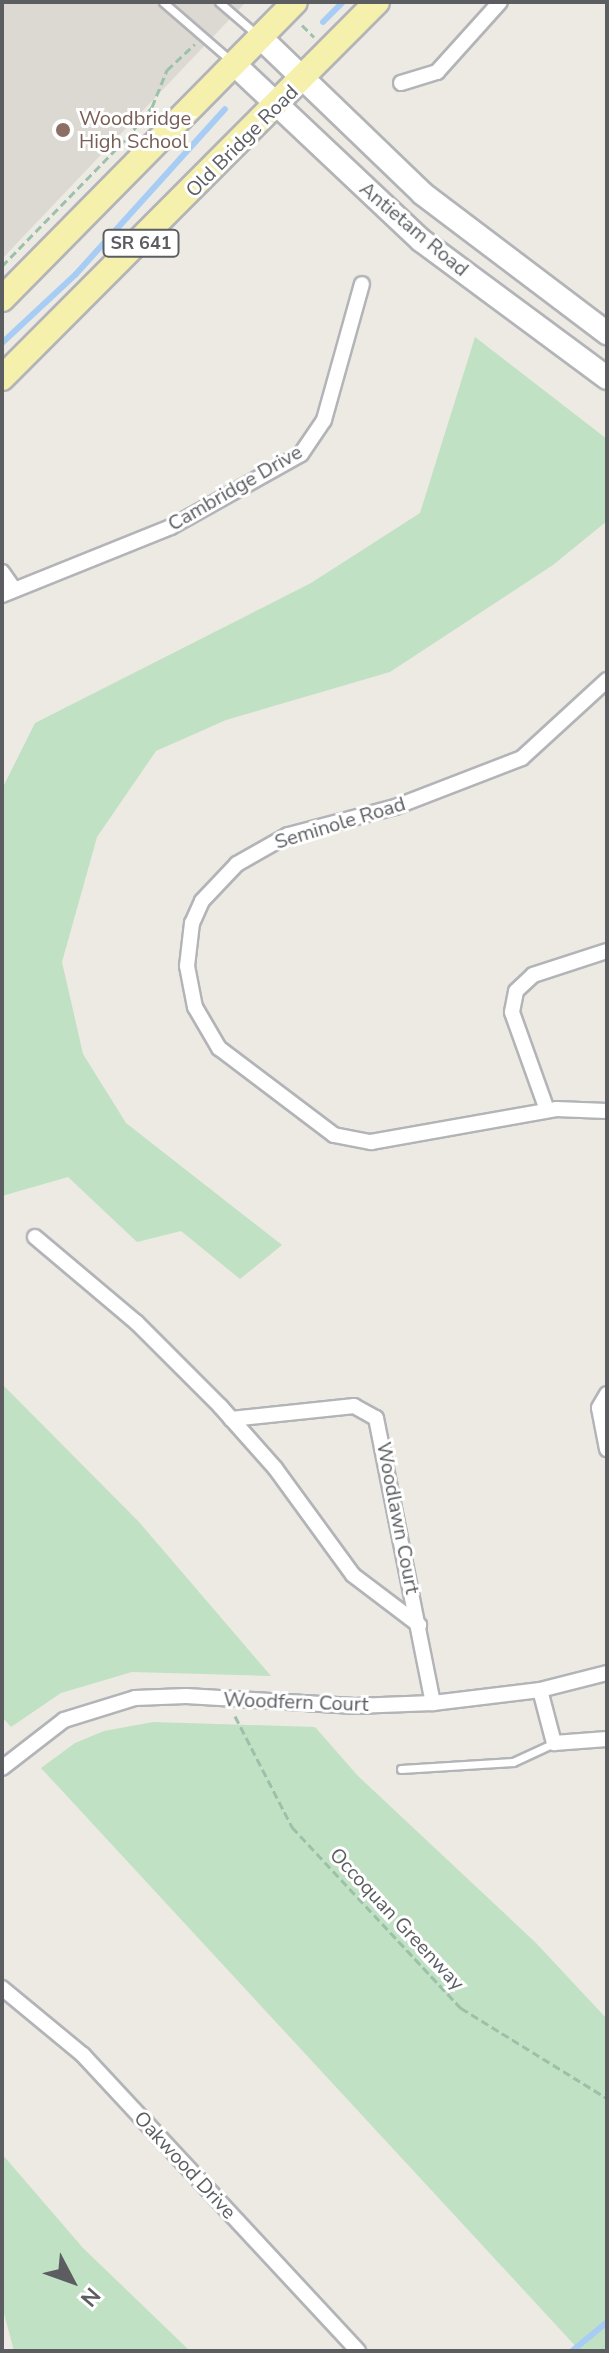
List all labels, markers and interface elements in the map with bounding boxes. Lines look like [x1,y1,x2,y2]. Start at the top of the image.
street label: Old Bridge Road [181,80,303,202]
place label: Woodbridge High School [79,106,191,153]
marker: Woodbridge High School [54,121,72,139]
street label: Antietam Road [355,177,473,281]
road number: SR 641 [101,229,181,257]
street label: Cambridge Drive [164,440,306,536]
street label: Seminole Road [272,792,408,854]
street label: Woodlawn Court [372,1440,424,1596]
street label: Woodfern Court [223,1687,369,1717]
street label: Occoquan Greenway [325,1843,469,1995]
street label: Oakwood Drive [129,2106,241,2224]
north arrow [32,2241,112,2321]
text: N [73,2281,107,2313]

